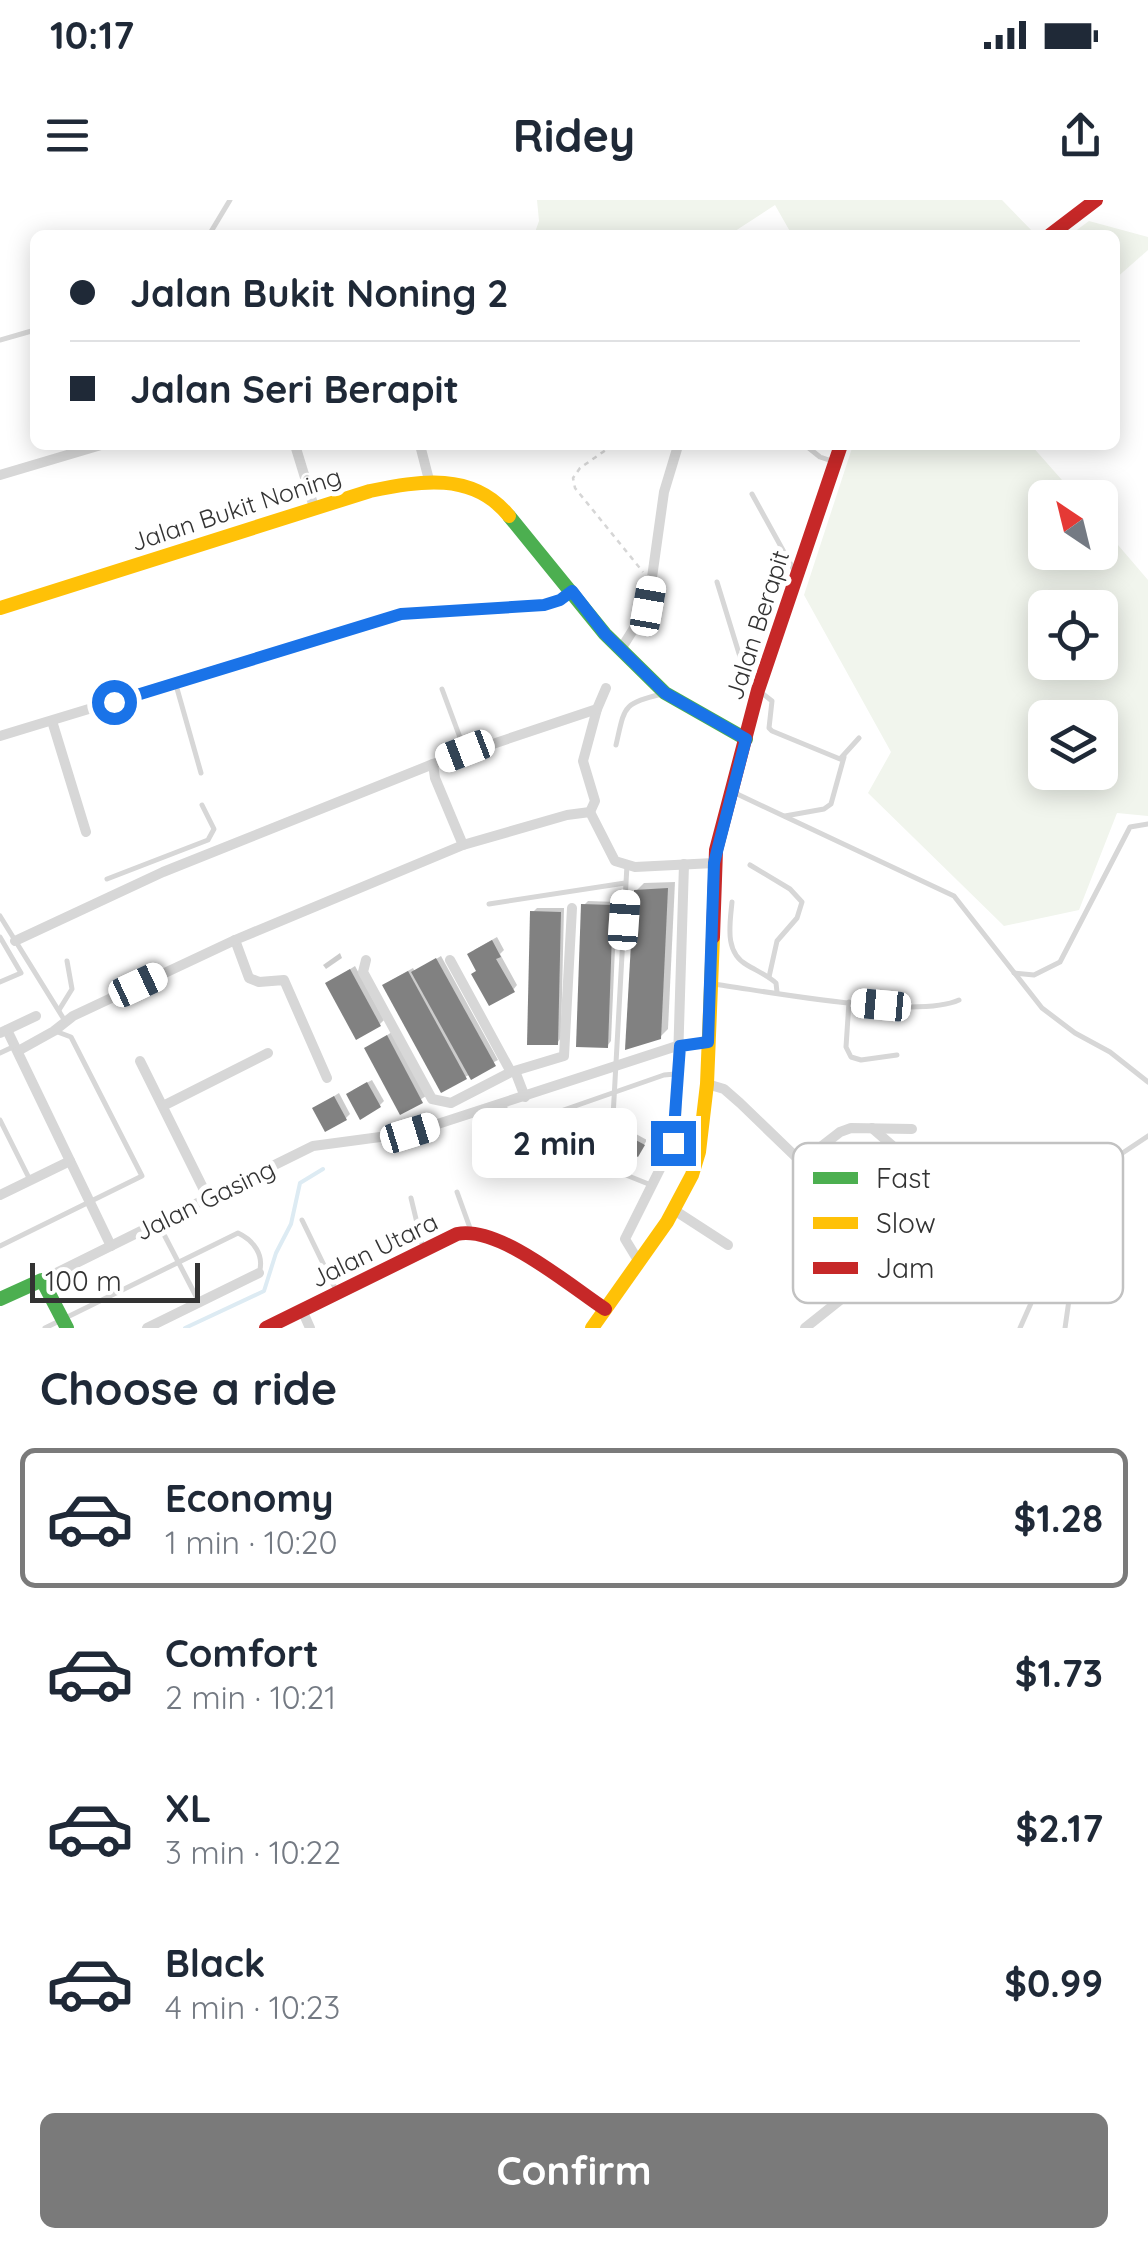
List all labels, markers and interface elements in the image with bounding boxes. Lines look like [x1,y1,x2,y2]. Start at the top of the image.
text: 10:17 [50,11,134,59]
text: Ridey [513,107,635,163]
icon: menu [40,108,95,163]
icon: share [1053,108,1108,163]
text: Jalan Bukit Noning 2 [130,269,509,317]
text: Jalan Seri Berapit [130,365,459,413]
street label: Jalan Bukit Noning [127,460,345,557]
north arrow [1028,480,1118,570]
map controls [1028,480,1118,790]
street label: Jalan Berapit [718,546,795,704]
car [628,574,668,638]
button: locate [1028,590,1118,680]
route start [92,680,137,725]
button: layers [1028,700,1118,790]
car [432,726,498,776]
car [607,889,641,951]
car [104,959,172,1011]
car [850,987,912,1023]
callout: 2 min [473,1108,638,1178]
car [377,1110,443,1156]
route end [651,1121,696,1166]
text: 2 min [513,1123,596,1163]
legend [793,1143,1123,1303]
street label: Jalan Gasing [130,1152,280,1247]
text: Fast [876,1160,931,1195]
street label: Jalan Utara [305,1205,442,1294]
text: Slow [876,1205,936,1240]
text: Jam [876,1250,935,1285]
scale bar [30,1258,200,1302]
text: 100 m [45,1263,122,1298]
text: Choose a ride [40,1360,337,1416]
icon: car [45,1473,135,1563]
text: Economy [165,1474,334,1522]
text: $1.28 [1014,1494,1103,1542]
text: 1 min · 10:20 [165,1522,337,1562]
icon: car [45,1628,135,1718]
text: Comfort [165,1629,319,1677]
text: $1.73 [1015,1649,1103,1697]
text: 2 min · 10:21 [165,1677,336,1717]
icon: car [45,1783,135,1873]
text: XL [165,1784,211,1832]
text: $2.17 [1015,1804,1103,1852]
text: 3 min · 10:22 [165,1832,341,1872]
icon: car [45,1938,135,2028]
text: Black [165,1939,265,1987]
text: $0.99 [1004,1959,1103,2007]
text: 4 min · 10:23 [165,1987,340,2027]
button: Confirm [40,2113,1108,2228]

